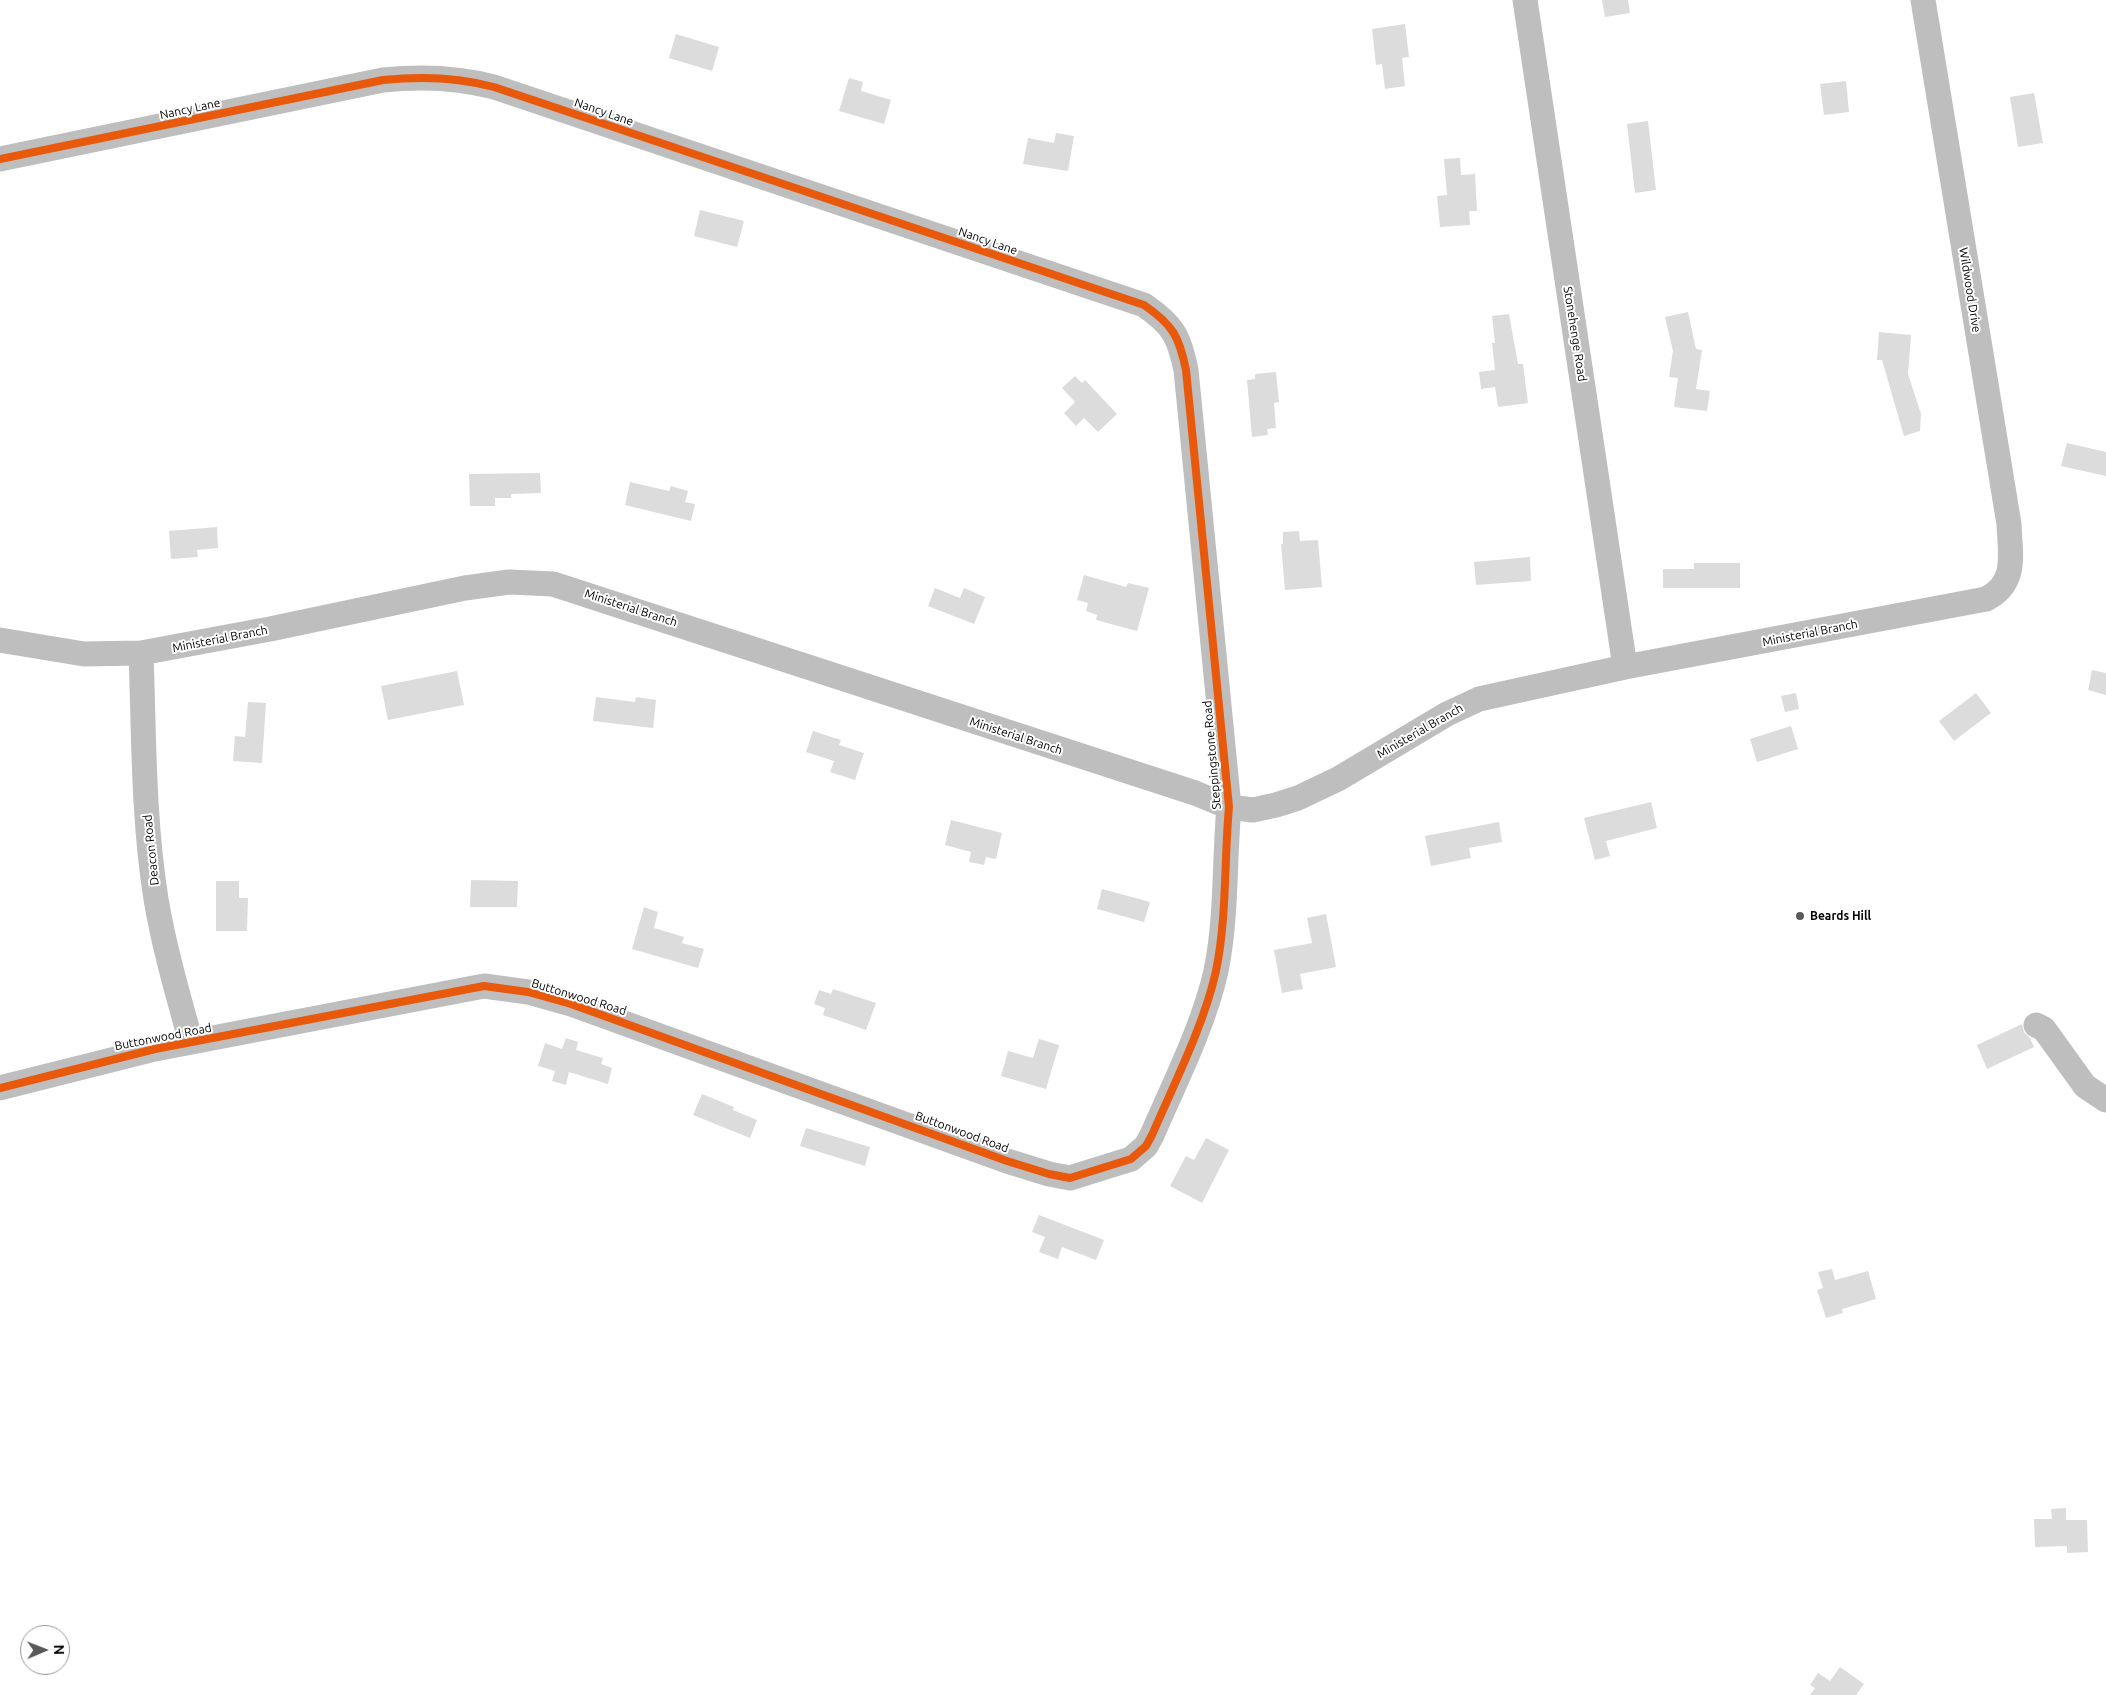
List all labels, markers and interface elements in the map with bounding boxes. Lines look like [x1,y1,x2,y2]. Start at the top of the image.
street label: Nancy Lane [573,95,635,129]
street label: Nancy Lane [158,96,222,122]
street label: Nancy Lane [957,224,1019,258]
street label: Wildwood Drive [1956,246,1984,334]
street label: Stonehenge Road [1560,286,1590,382]
street label: Ministerial Branch [583,586,679,630]
street label: Ministerial Branch [1761,617,1859,649]
street label: Ministerial Branch [171,623,269,655]
street label: Steppingstone Road [1200,700,1224,810]
street label: Ministerial Branch [1374,701,1466,761]
street label: Ministerial Branch [968,714,1064,758]
street label: Deacon Road [140,814,162,886]
place label: Beards Hill [1810,909,1871,923]
marker: Beards Hill [1794,910,1806,922]
street label: Buttonwood Road [530,976,628,1018]
street label: Buttonwood Road [113,1021,213,1053]
street label: Buttonwood Road [913,1108,1011,1156]
north arrow [20,1625,70,1675]
text: N [51,1644,67,1655]

